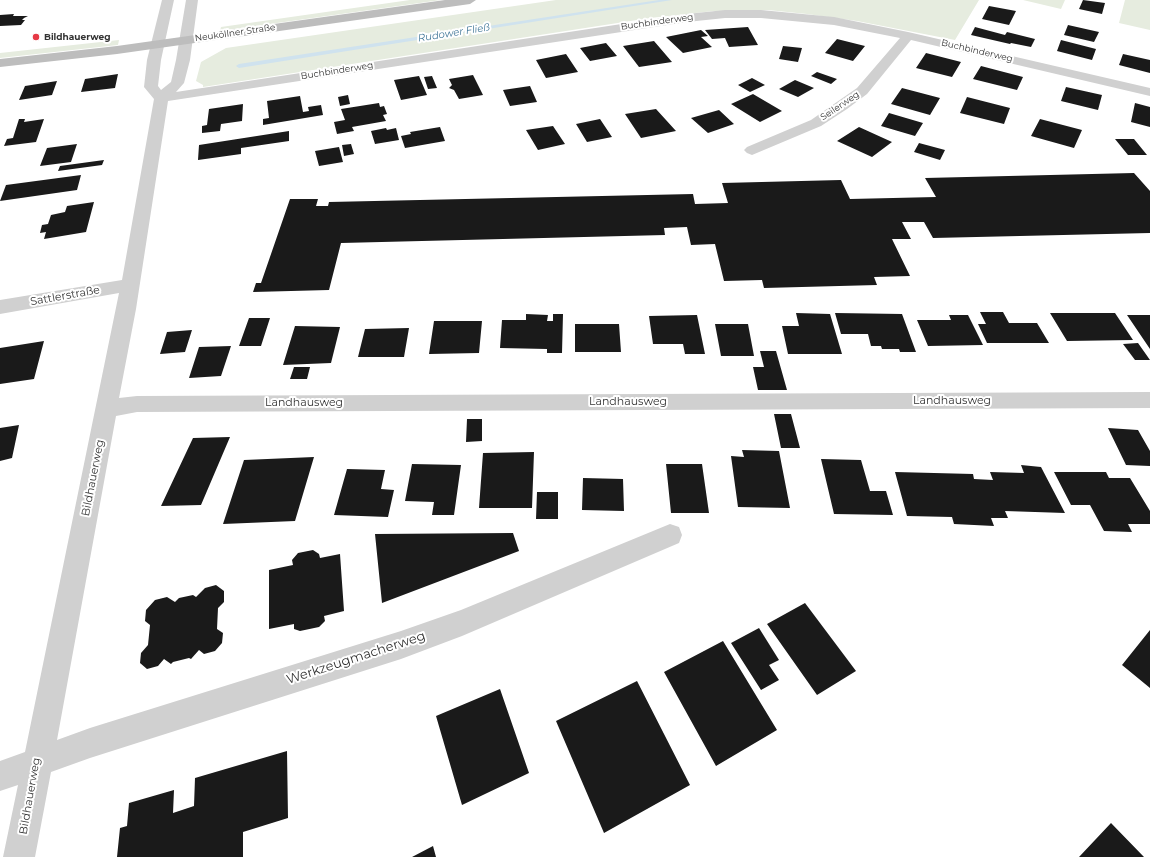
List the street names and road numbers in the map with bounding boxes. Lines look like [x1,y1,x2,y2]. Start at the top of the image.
street label: Buchbinderweg [620,12,694,32]
street label: Neuköllner Straße [194,22,276,44]
street label: Buchbinderweg [940,38,1014,64]
street label: Buchbinderweg [300,60,374,82]
street label: Seilerweg [819,89,861,123]
street label: Sattlerstraße [29,283,101,309]
street label: Landhausweg [913,394,991,408]
street label: Landhausweg [589,395,667,409]
street label: Landhausweg [265,396,343,410]
street label: Bildhauerweg [79,439,107,517]
street label: Werkzeugmacherweg [285,628,427,688]
street label: Bildhauerweg [17,757,43,835]

